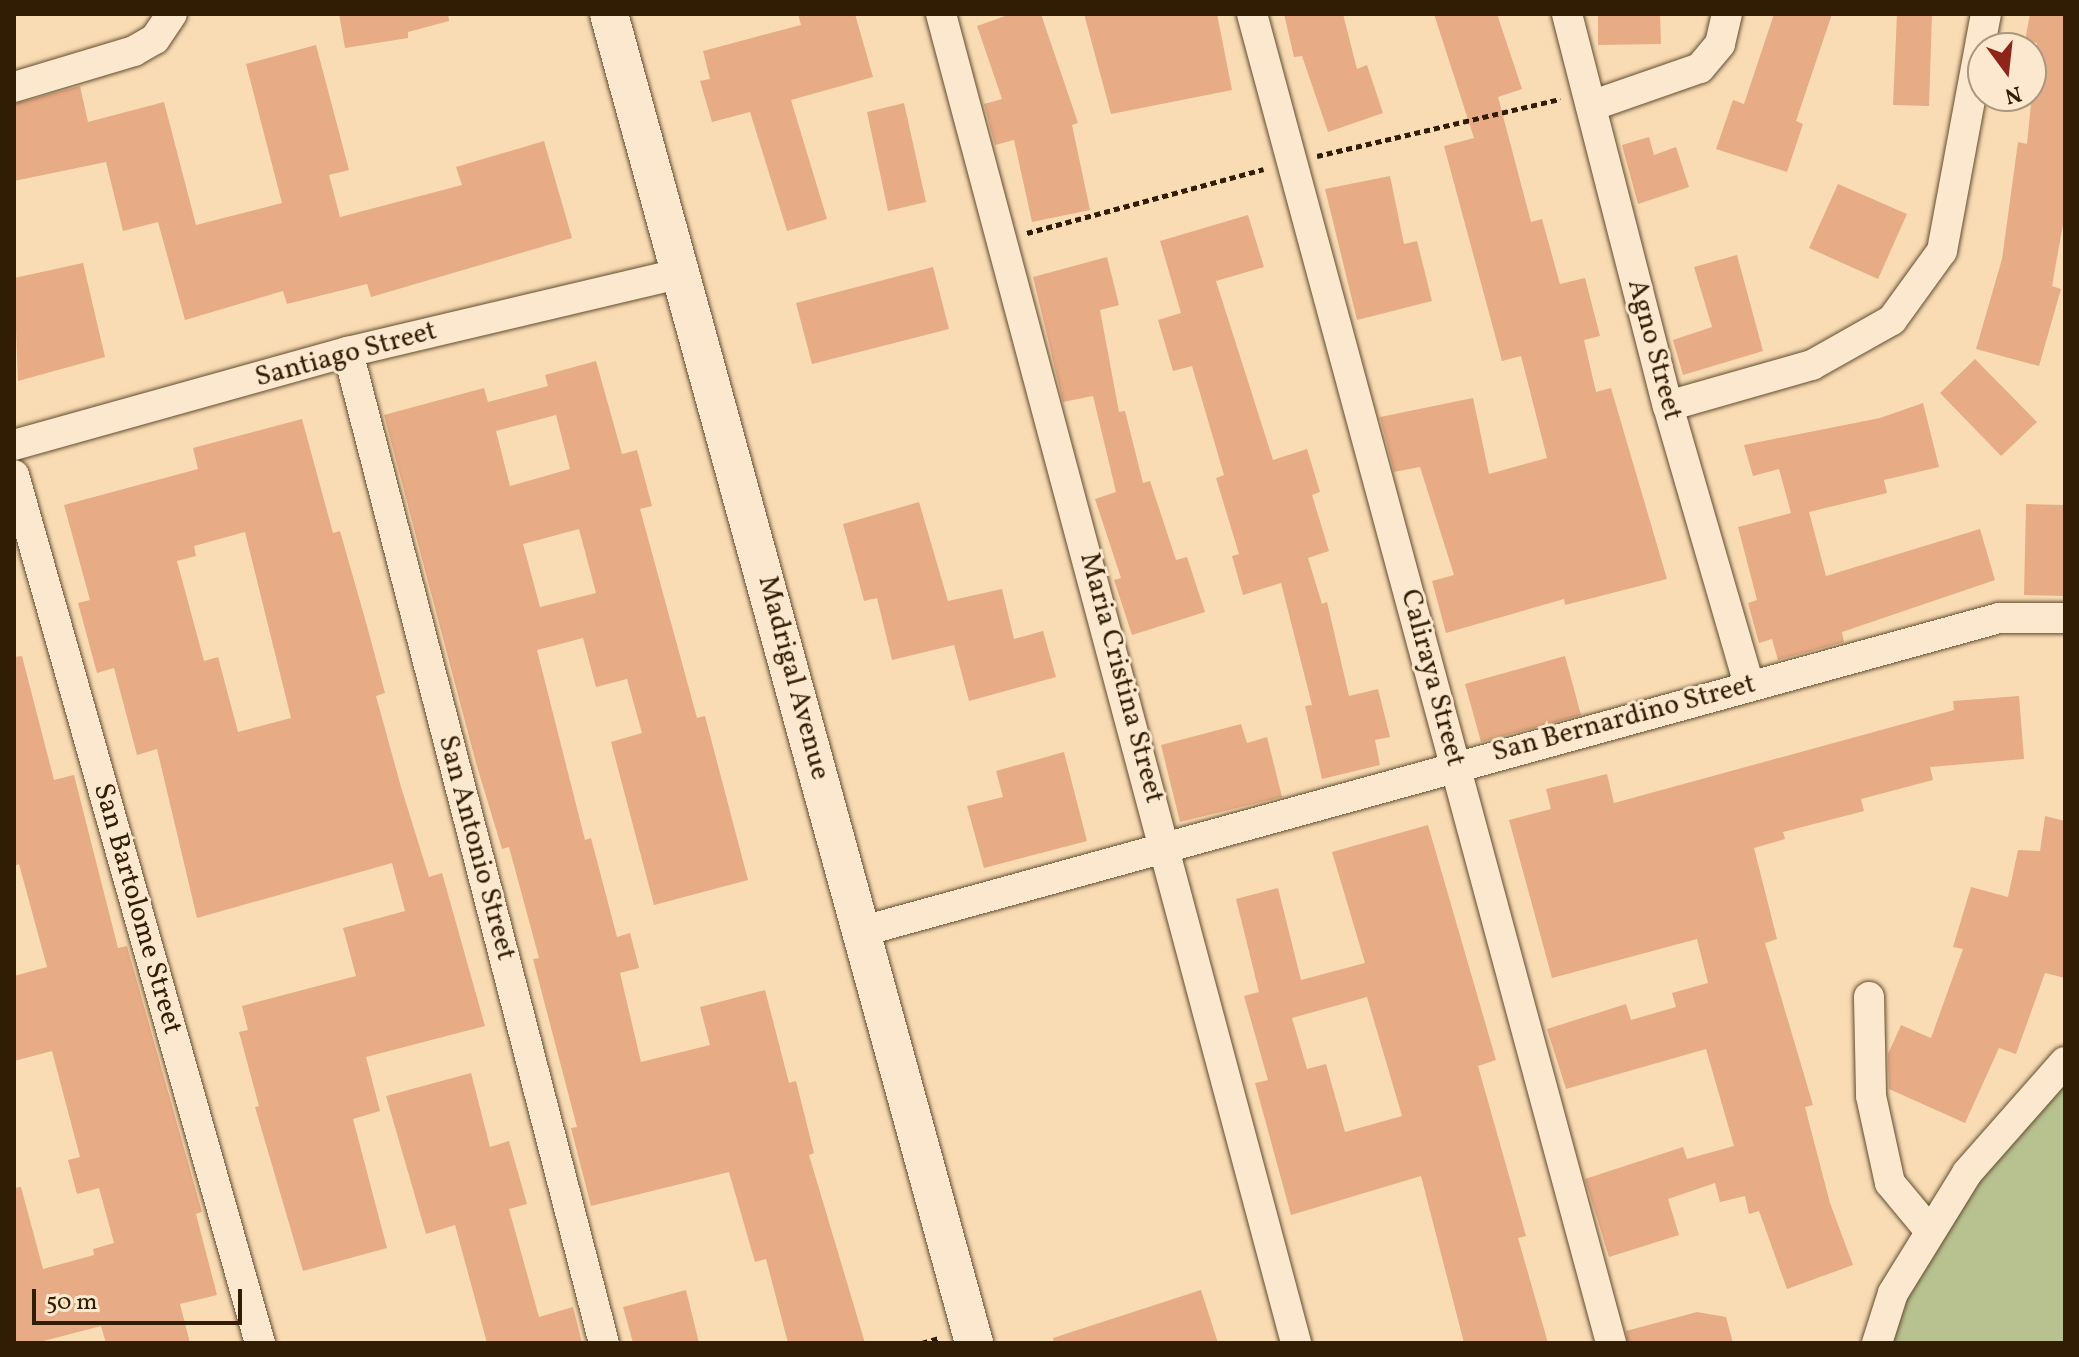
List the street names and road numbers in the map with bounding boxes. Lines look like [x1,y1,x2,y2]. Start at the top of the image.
street label: Agno Street [1619,276,1689,424]
street label: Santiago Street [252,315,440,395]
street label: Maria Cristina Street [1071,549,1171,807]
street label: Madrigal Avenue [750,572,836,784]
street label: Caliraya Street [1392,586,1472,770]
street label: San Bernardino Street [1489,668,1759,770]
street label: San Antonio Street [430,732,522,964]
street label: San Bartolome Street [85,780,189,1038]

